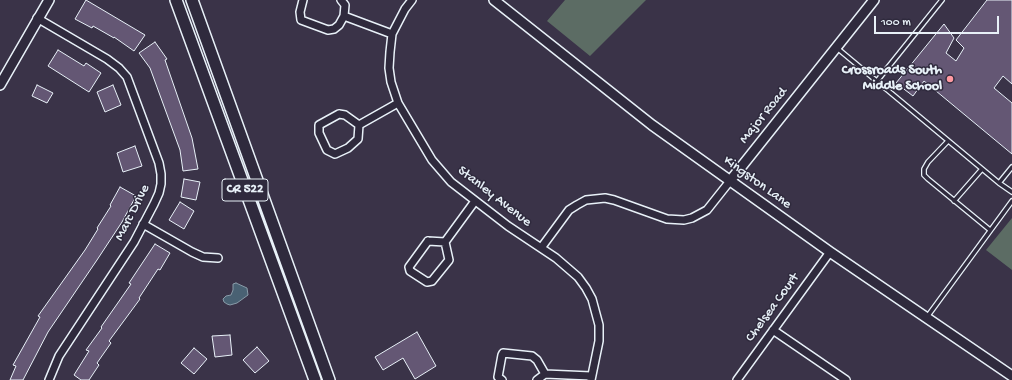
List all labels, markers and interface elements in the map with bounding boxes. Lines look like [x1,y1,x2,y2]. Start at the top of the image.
scale bar [876,8,1001,34]
text: 100 m [881,16,911,30]
place label: Crossroads South Middle School [842,63,942,96]
marker: Crossroads South Middle School [945,74,955,84]
street label: Major Road [736,84,792,148]
street label: Kingston Lane [720,153,794,213]
street label: Stanley Avenue [454,163,534,231]
road number: CR 522 [222,179,268,201]
street label: Marc Drive [112,182,154,244]
street label: Chelsea Court [742,270,804,346]

